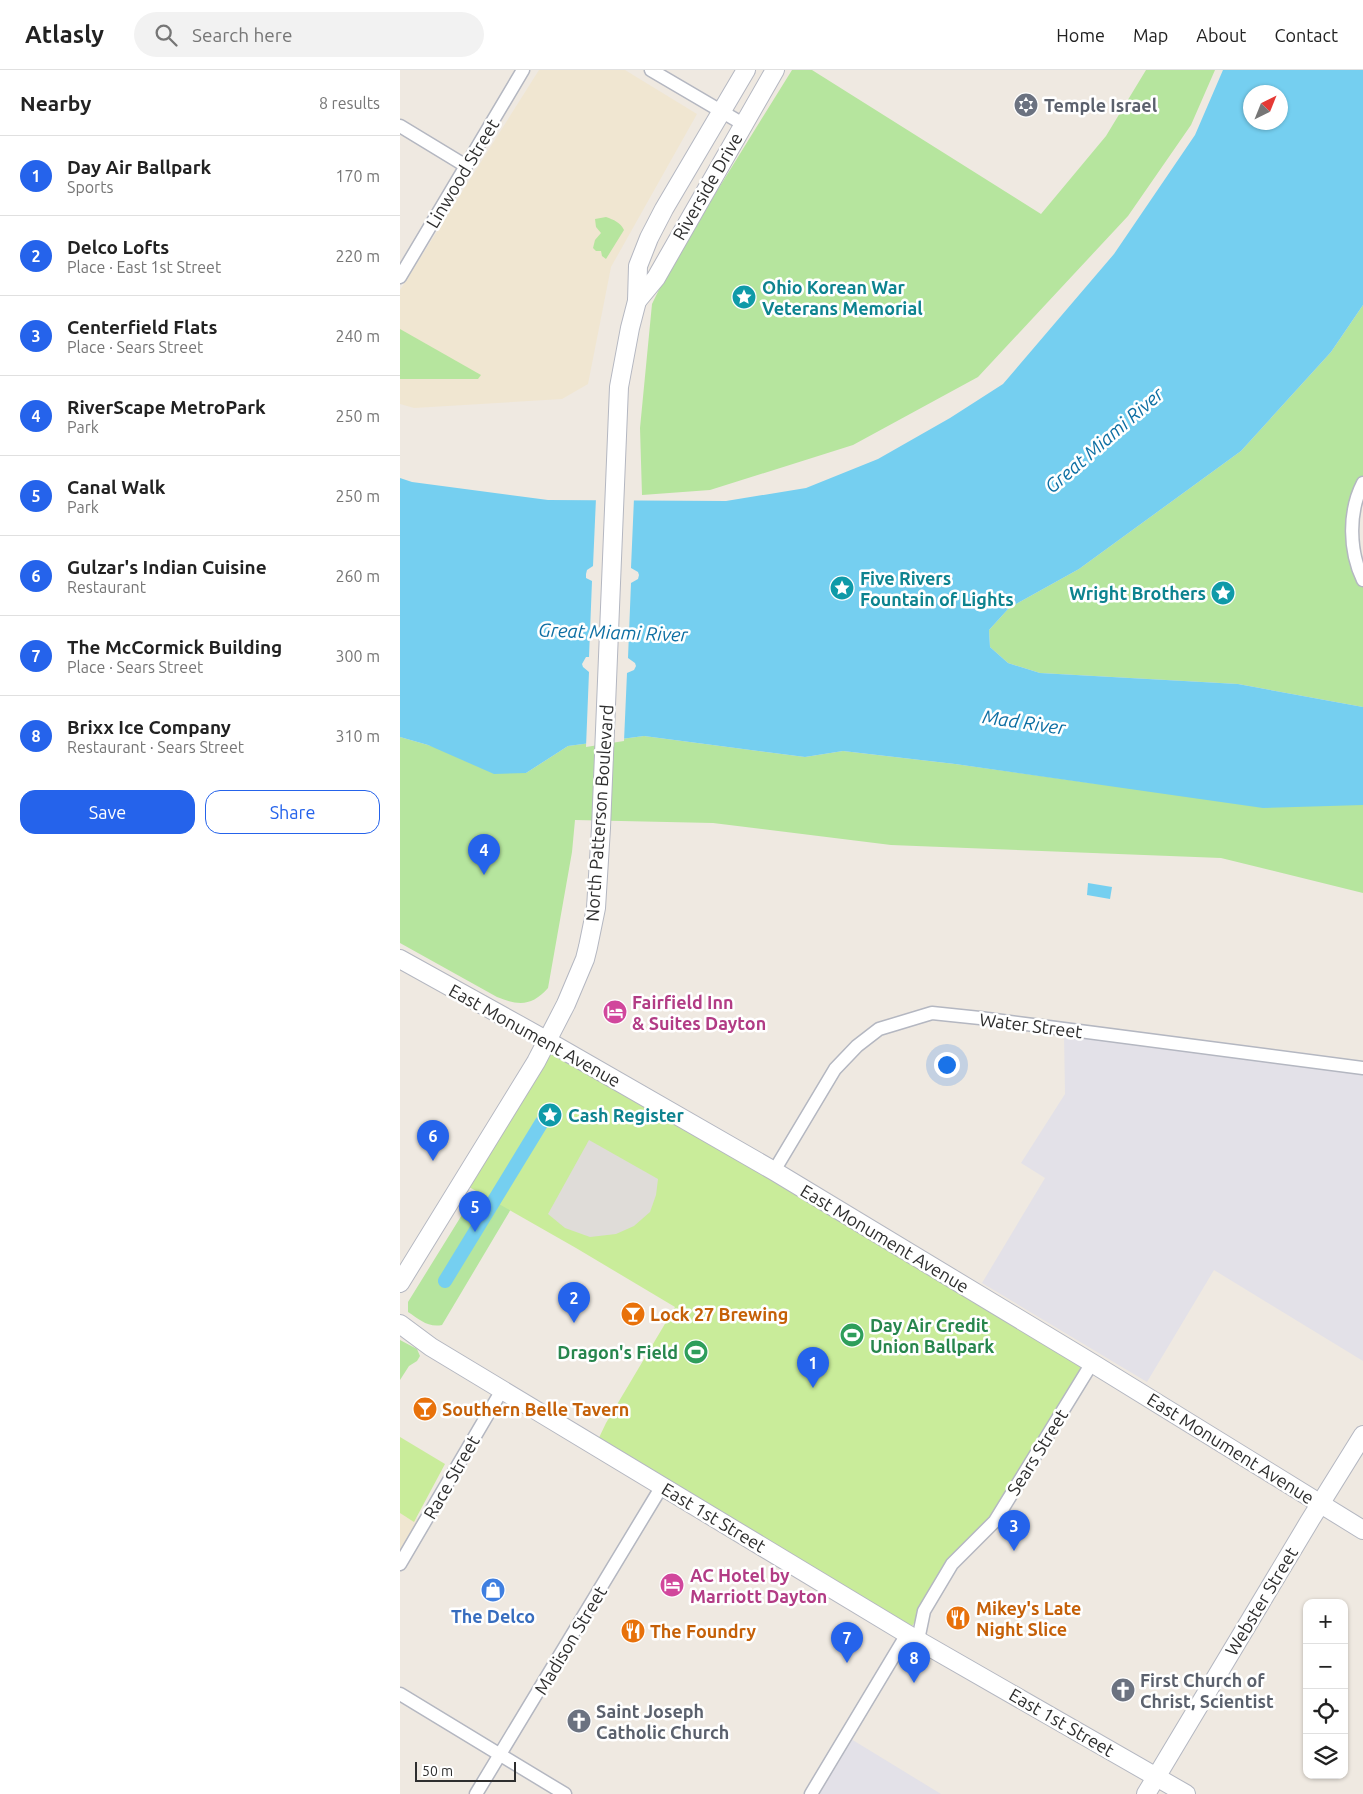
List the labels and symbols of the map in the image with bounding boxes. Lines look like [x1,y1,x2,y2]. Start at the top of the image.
north arrow [1243,85,1288,130]
synagogue icon: Temple Israel [1013,92,1039,118]
place label: Temple Israel [1044,95,1158,115]
street label: Linwood Street [422,115,502,231]
street label: Riverside Drive [668,129,746,243]
place label: Ohio Korean War Veterans Memorial [762,277,923,318]
place icon: Ohio Korean War Veterans Memorial [731,284,757,310]
water label: Great Miami River [1040,382,1168,497]
place label: Five Rivers Fountain of Lights [860,568,1014,609]
place icon: Five Rivers Fountain of Lights [829,575,855,601]
place icon: Wright Brothers [1210,580,1236,606]
place label: Wright Brothers [1069,583,1206,603]
water label: Great Miami River [538,618,689,646]
street label: North Patterson Boulevard [581,704,617,922]
water label: Mad River [981,705,1068,739]
pin: 4 [468,834,500,875]
street label: East Monument Avenue [446,980,624,1090]
place label: Fairfield Inn & Suites Dayton [632,992,766,1033]
hotel icon: Fairfield Inn & Suites Dayton [602,999,628,1025]
street label: Water Street [978,1009,1084,1041]
your location [934,1052,960,1078]
place icon: Cash Register [537,1102,563,1128]
place label: Cash Register [568,1105,684,1125]
pin: 6 [417,1120,449,1161]
street label: East Monument Avenue [797,1180,973,1296]
pin: 5 [459,1191,491,1232]
pin: 2 [558,1282,590,1323]
bar icon: Lock 27 Brewing [620,1301,646,1327]
place label: Lock 27 Brewing [650,1304,788,1324]
place label: Day Air Credit Union Ballpark [870,1315,994,1356]
sports icon: Day Air Credit Union Ballpark [839,1322,865,1348]
sports icon: Dragon's Field [683,1339,709,1365]
place label: Dragon's Field [557,1342,678,1362]
pin: 1 [797,1347,829,1388]
street label: East Monument Avenue [1144,1388,1318,1508]
bar icon: Southern Belle Tavern [412,1396,438,1422]
place label: Southern Belle Tavern [442,1399,629,1419]
street label: Sears Street [1003,1405,1071,1499]
street label: Race Street [419,1432,483,1522]
street label: East 1st Street [658,1478,770,1556]
pin: 3 [998,1510,1030,1551]
street label: Webster Street [1221,1543,1301,1659]
place label: AC Hotel by Marriott Dayton [690,1565,827,1606]
hotel icon: AC Hotel by Marriott Dayton [659,1572,685,1598]
shop icon: The Delco [480,1577,506,1603]
street label: Madison Street [530,1582,610,1698]
place label: Mikey's Late Night Slice [976,1598,1081,1639]
restaurant icon: Mikey's Late Night Slice [945,1605,971,1631]
place label: The Delco [451,1606,535,1626]
restaurant icon: The Foundry [620,1618,646,1644]
place label: The Foundry [650,1621,757,1641]
pin: 7 [831,1622,863,1663]
pin: 8 [898,1642,930,1683]
place label: First Church of Christ, Scientist [1140,1670,1274,1711]
church icon: First Church of Christ, Scientist [1110,1677,1136,1703]
street label: East 1st Street [1006,1684,1118,1760]
place label: Saint Joseph Catholic Church [596,1701,729,1742]
church icon: Saint Joseph Catholic Church [566,1708,592,1734]
scale bar [415,1759,516,1782]

